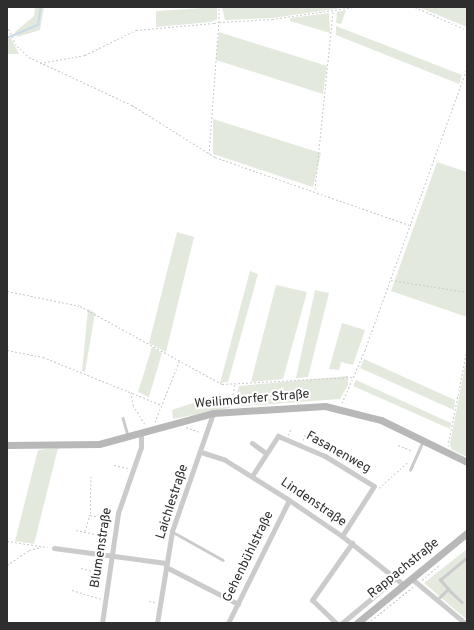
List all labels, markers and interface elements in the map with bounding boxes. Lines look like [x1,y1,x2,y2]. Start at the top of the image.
street label: Weilimdorfer Straße [194,387,310,413]
street label: Fasanenweg [303,429,373,477]
street label: Laichlestraße [154,463,192,541]
street label: Lindenstraße [277,475,349,531]
street label: Blumenstraße [88,507,116,589]
street label: Gehenbühlstraße [220,509,278,605]
street label: Rappachstraße [365,535,443,603]

